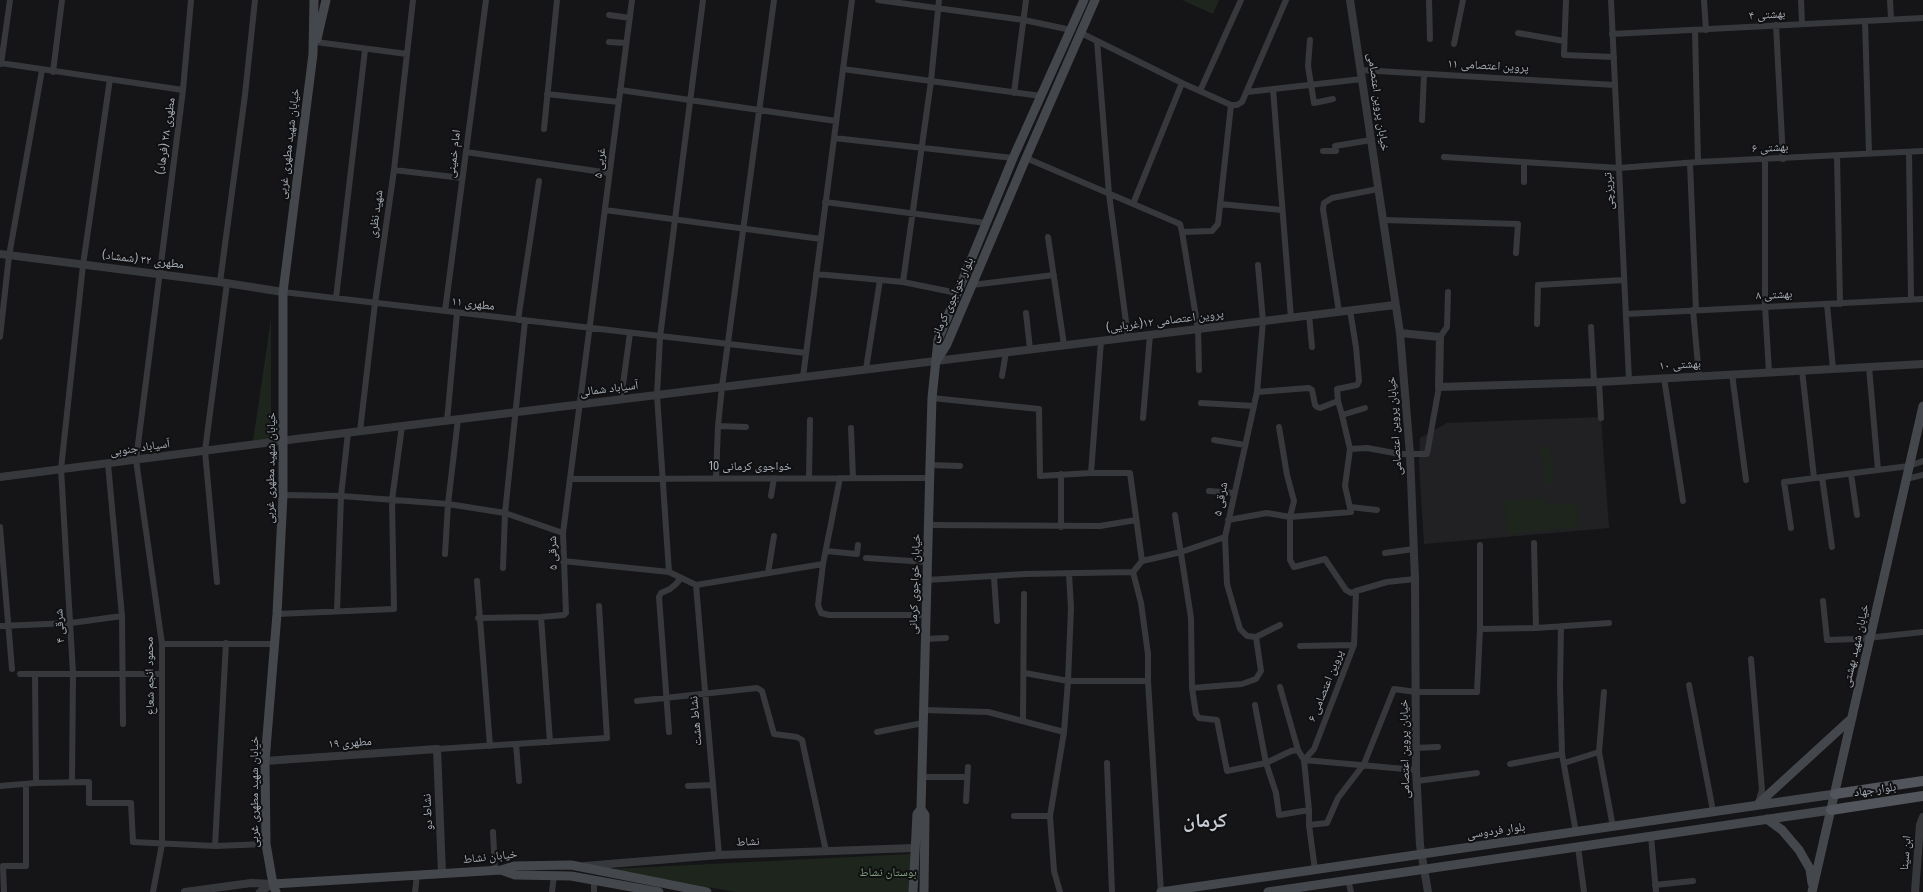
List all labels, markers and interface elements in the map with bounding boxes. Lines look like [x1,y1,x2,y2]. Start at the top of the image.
street label: بهشتی ۴ [1748,7,1786,23]
street label: خیابان پروین اعتصامی [1364,52,1392,152]
street label: پروین اعتصامی ۱۱ [1447,57,1529,75]
street label: خیابان شهید مطهری غربی [275,88,303,200]
street label: مطهری ۲۸ (فرهاد) [153,97,179,175]
street label: امام خمینی [444,129,464,179]
street label: بهشتی ۶ [1751,140,1789,156]
street label: ۵ غربی [591,147,609,179]
street label: تبریزچی [1601,172,1617,210]
street label: شهید نظری [366,189,386,239]
street label: مطهری ۳۲ (شمشاد) [101,248,185,272]
street label: بلوار خواجوی کرمانی [927,255,977,345]
street label: بهشتی ۸ [1755,287,1793,303]
street label: مطهری ۱۱ [451,294,495,314]
street label: پروین اعتصامی ۱۲(غربایی) [1105,307,1225,335]
street label: بهشتی ۱۰ [1659,357,1701,373]
street label: خیابان پروین اعتصامی [1384,376,1406,476]
street label: آسیاباد شمالی [579,378,639,400]
street label: خیابان شهید مطهری غربی [263,412,279,524]
street label: آسیاباد جنوبی [109,437,171,459]
street label: خواجوی کرمانی 10 [708,460,792,474]
street label: شرقی ۵ [1211,481,1231,517]
street label: خیابان خواجوی کرمانی [906,533,924,635]
street label: شرقی ۵ [546,536,560,570]
street label: خیابان شهید بهشتی [1839,603,1873,689]
street label: شرقی ۴ [52,609,68,643]
street label: محمود انجم شعاع [142,637,158,715]
street label: پروین اعتصامی ۶ [1305,648,1347,724]
street label: نشاط هشت [687,695,705,747]
street label: خیابان پروین اعتصامی [1397,699,1413,799]
street label: مطهری ۱۹ [328,734,372,752]
street label: خیابان شهید مطهری غربی [248,736,262,848]
street label: بلوار جهاد [1853,780,1897,800]
street label: نشاط دو [420,793,436,831]
district label: کرمان [1183,809,1227,833]
street label: بلوار فردوسی [1466,820,1526,842]
street label: نشاط [736,834,760,850]
street label: ابن سینا [1897,835,1915,871]
street label: خیابان نشاط [462,847,518,867]
park label: بوستان نشاط [859,866,917,880]

